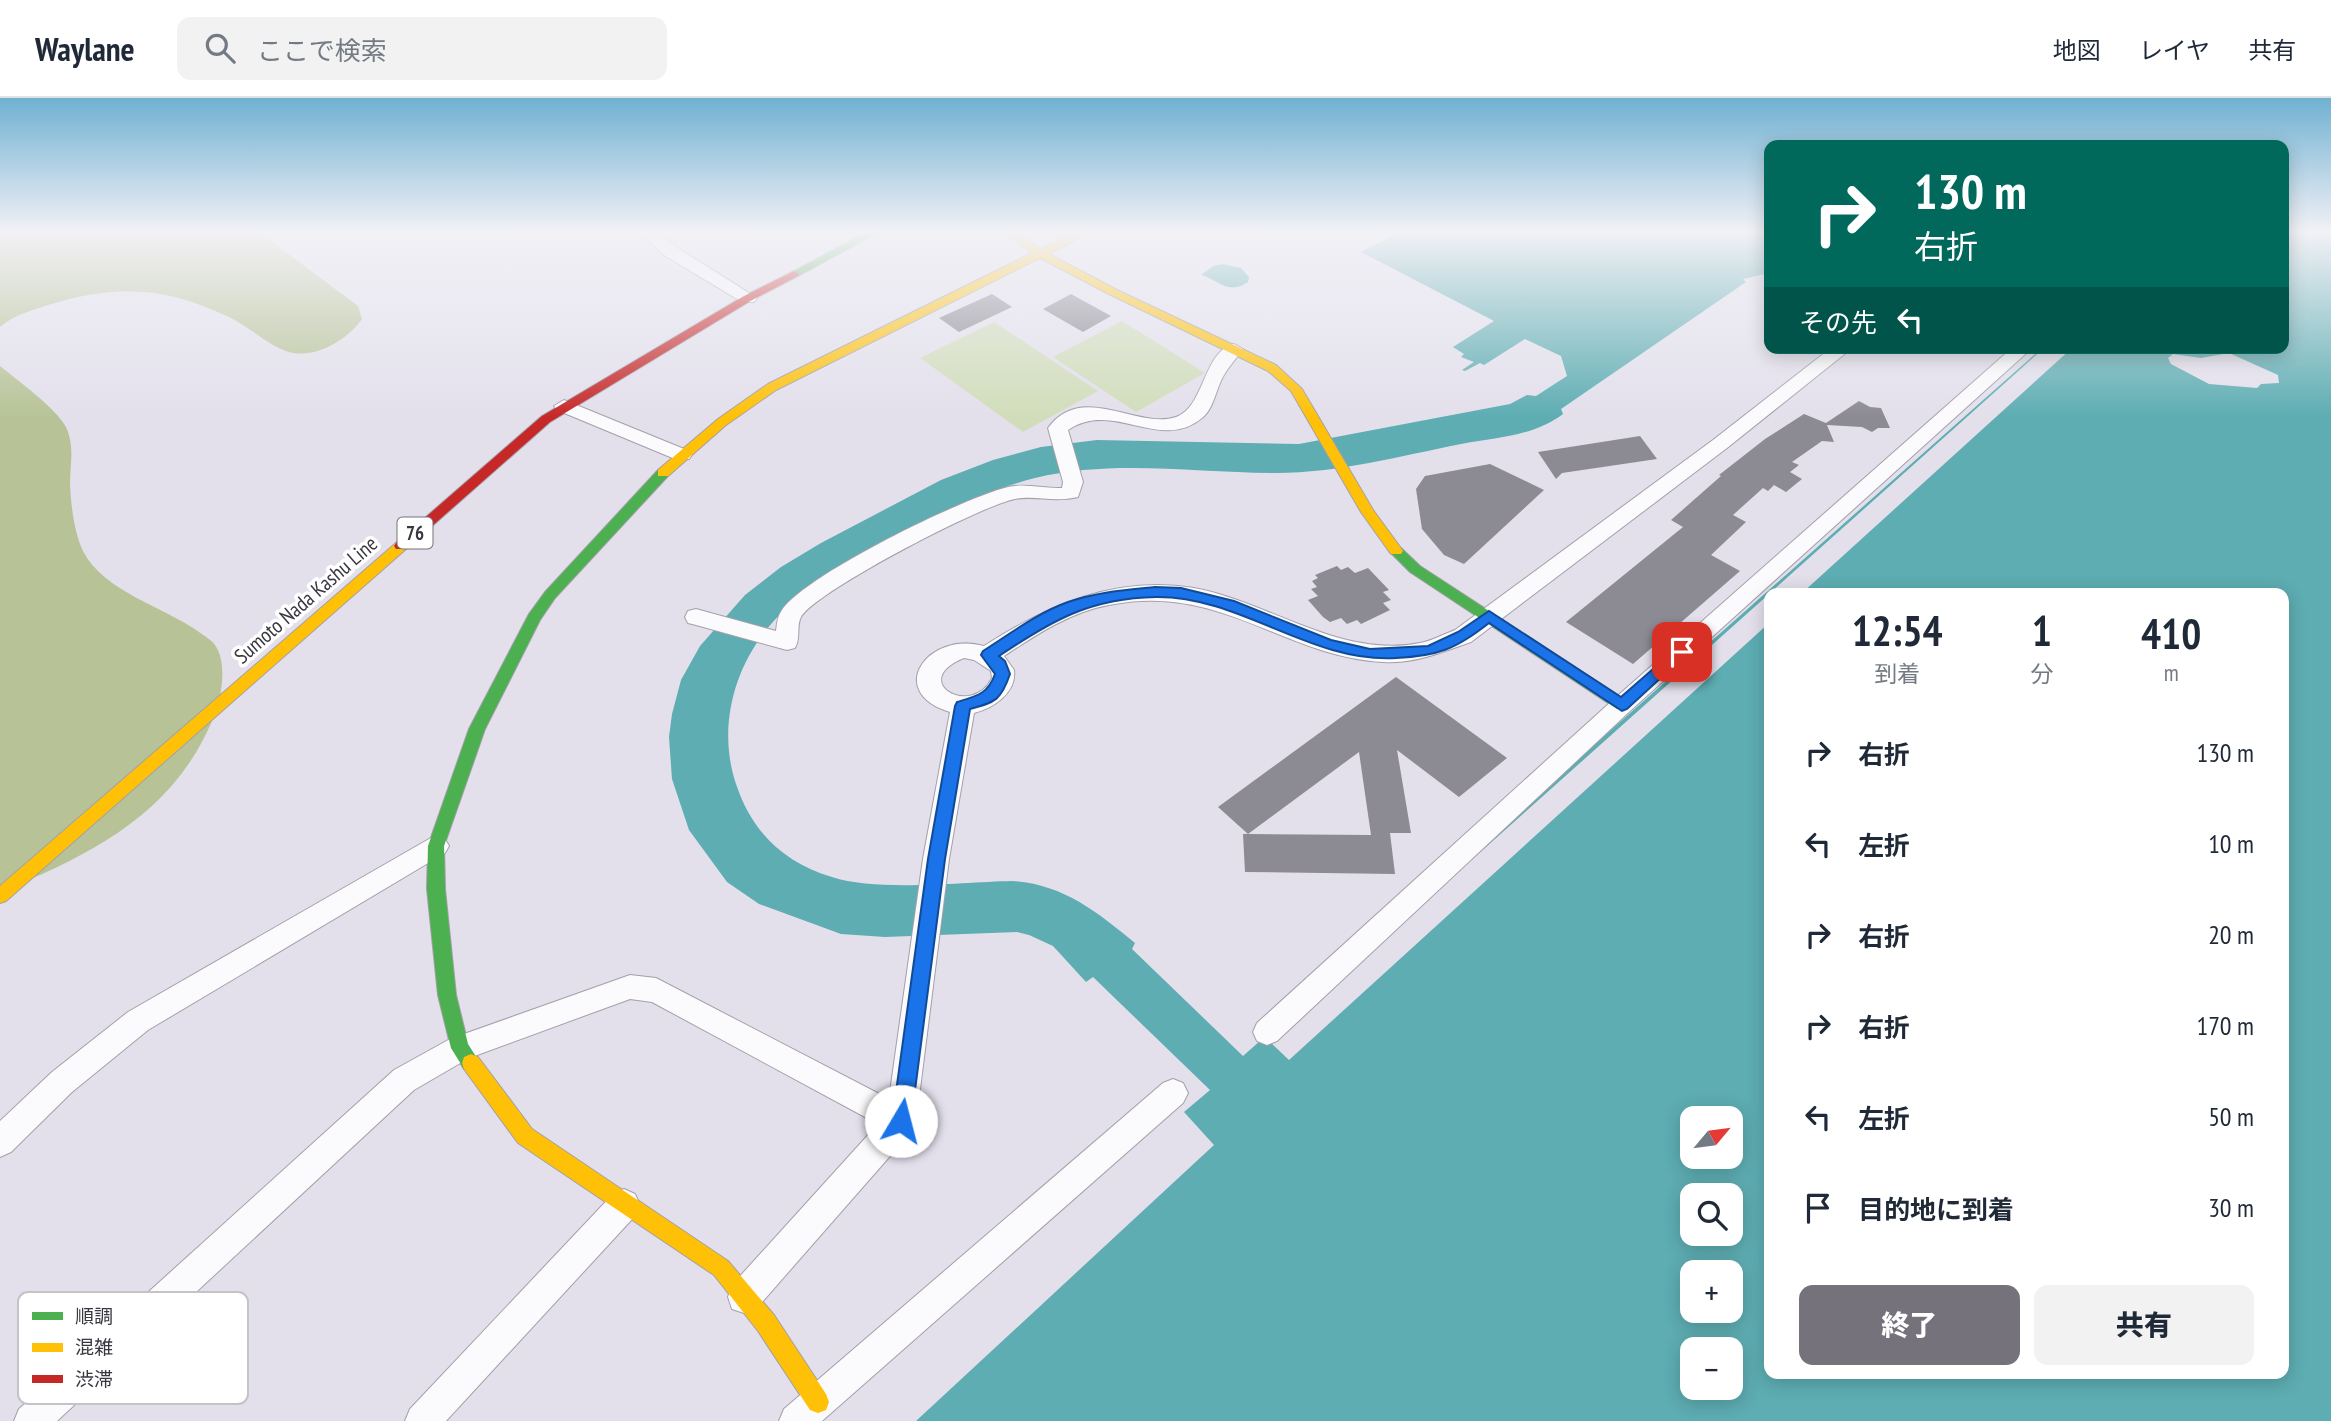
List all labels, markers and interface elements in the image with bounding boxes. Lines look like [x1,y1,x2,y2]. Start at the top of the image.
search box [177,17,667,80]
text: Waylane [35,27,135,70]
icon: search [201,29,239,67]
text: ここで検索 [257,34,387,67]
text: 地図 [2053,35,2101,66]
text: レイヤ [2139,35,2210,66]
text: 共有 [2248,35,2296,66]
text: 130 m [1914,159,2027,223]
icon: right [1799,168,1890,259]
text: 右折 [1914,225,1978,267]
icon: left [1891,301,1929,339]
text: その先 [1799,306,1877,339]
road number: 76 [398,518,432,548]
street label: Sumoto Nada Kashu Line [229,530,383,669]
text: 12:54 [1852,603,1943,658]
text: 1 [2032,603,2052,658]
text: 410 [2141,606,2201,661]
pin [1652,622,1712,682]
icon: arrive [1663,633,1701,671]
text: m [2164,658,2179,687]
text: 到着 [1874,659,1920,688]
text: 分 [2030,659,2053,688]
icon: right [1799,734,1837,772]
text: 130 m [2196,736,2254,769]
text: 右折 [1858,738,1910,771]
icon: left [1799,825,1837,863]
text: 10 m [2208,827,2254,860]
text: 左折 [1858,829,1910,862]
icon: right [1799,916,1837,954]
text: 20 m [2208,918,2254,951]
text: 右折 [1858,920,1910,953]
icon: right [1799,1007,1837,1045]
text: 170 m [2196,1009,2254,1042]
text: 右折 [1858,1011,1910,1044]
position arrow [864,1084,938,1158]
icon: left [1799,1098,1837,1136]
text: 50 m [2208,1100,2254,1133]
text: 左折 [1858,1102,1910,1135]
north arrow [1680,1106,1743,1169]
map controls [1680,1106,1743,1400]
button: search [1680,1183,1743,1246]
icon: arrive [1799,1189,1837,1227]
text: 30 m [2208,1191,2254,1224]
text: 目的地に到着 [1858,1193,2014,1226]
button: + [1680,1260,1743,1323]
button: 終了 [1799,1285,2020,1365]
button: 共有 [2034,1285,2254,1365]
legend [18,1292,248,1404]
text: 順調 [75,1304,113,1328]
text: 混雑 [75,1335,113,1359]
button: − [1680,1337,1743,1400]
text: 渋滞 [75,1367,113,1391]

